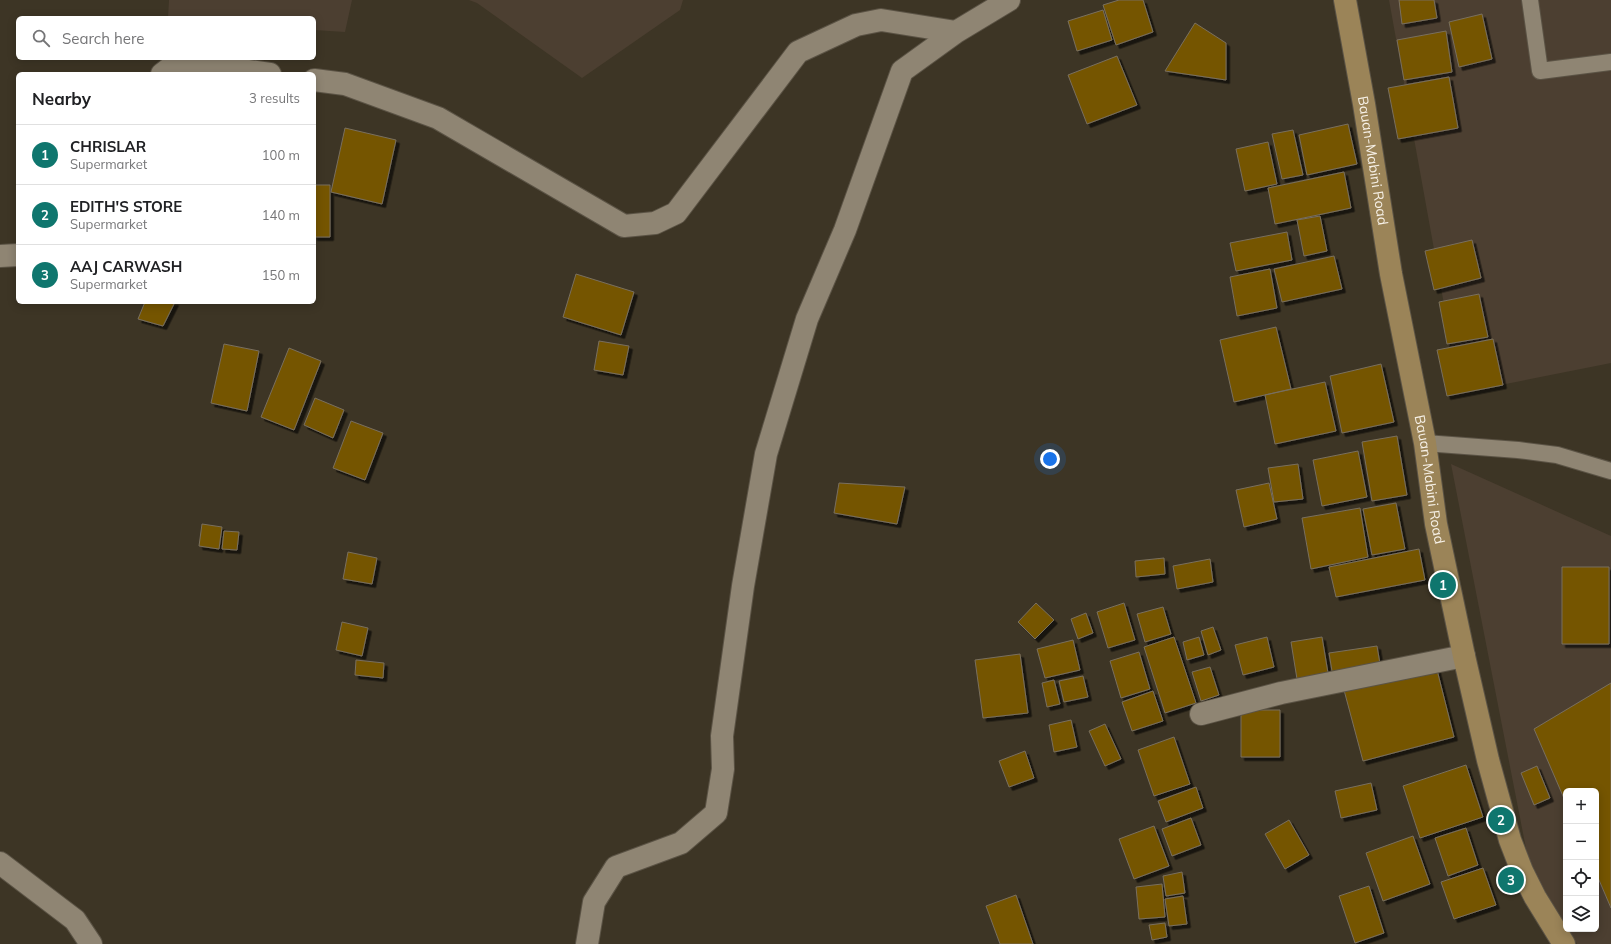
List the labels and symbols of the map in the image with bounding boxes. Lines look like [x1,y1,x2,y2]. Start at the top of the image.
street label: Bauan-Mabini Road [1354,95,1392,226]
street label: Bauan-Mabini Road [1411,413,1449,546]
your location [1040,449,1060,469]
pin: 1 [1430,570,1456,600]
pin: 2 [1488,805,1514,835]
pin: 3 [1498,865,1524,895]

